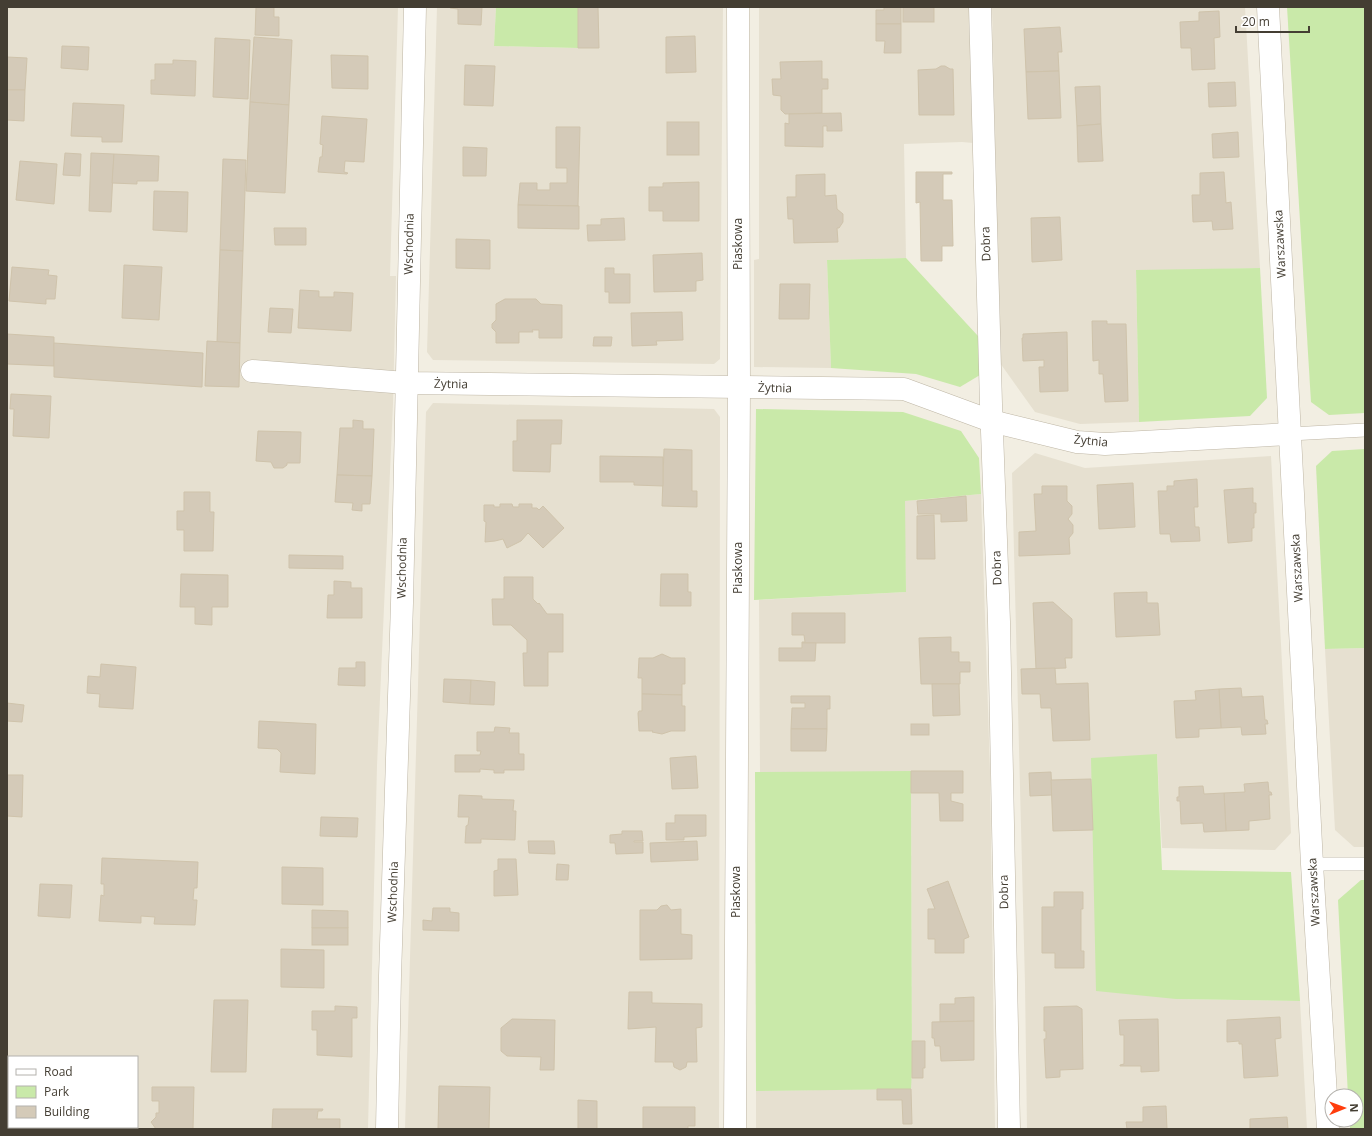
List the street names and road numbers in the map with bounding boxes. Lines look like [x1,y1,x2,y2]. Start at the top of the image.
street label: Warszawska [1269,209,1290,279]
street label: Wschodnia [399,213,418,275]
street label: Piaskowa [729,218,746,270]
street label: Dobra [976,226,995,262]
street label: Żytnia [434,375,468,392]
street label: Żytnia [758,379,792,396]
street label: Żytnia [1073,431,1109,450]
street label: Warszawska [1286,533,1307,603]
street label: Wschodnia [392,537,411,599]
street label: Piaskowa [729,542,746,594]
street label: Dobra [987,550,1006,586]
street label: Warszawska [1303,857,1324,927]
street label: Wschodnia [383,861,402,923]
street label: Piaskowa [727,866,744,918]
street label: Dobra [995,874,1012,910]

